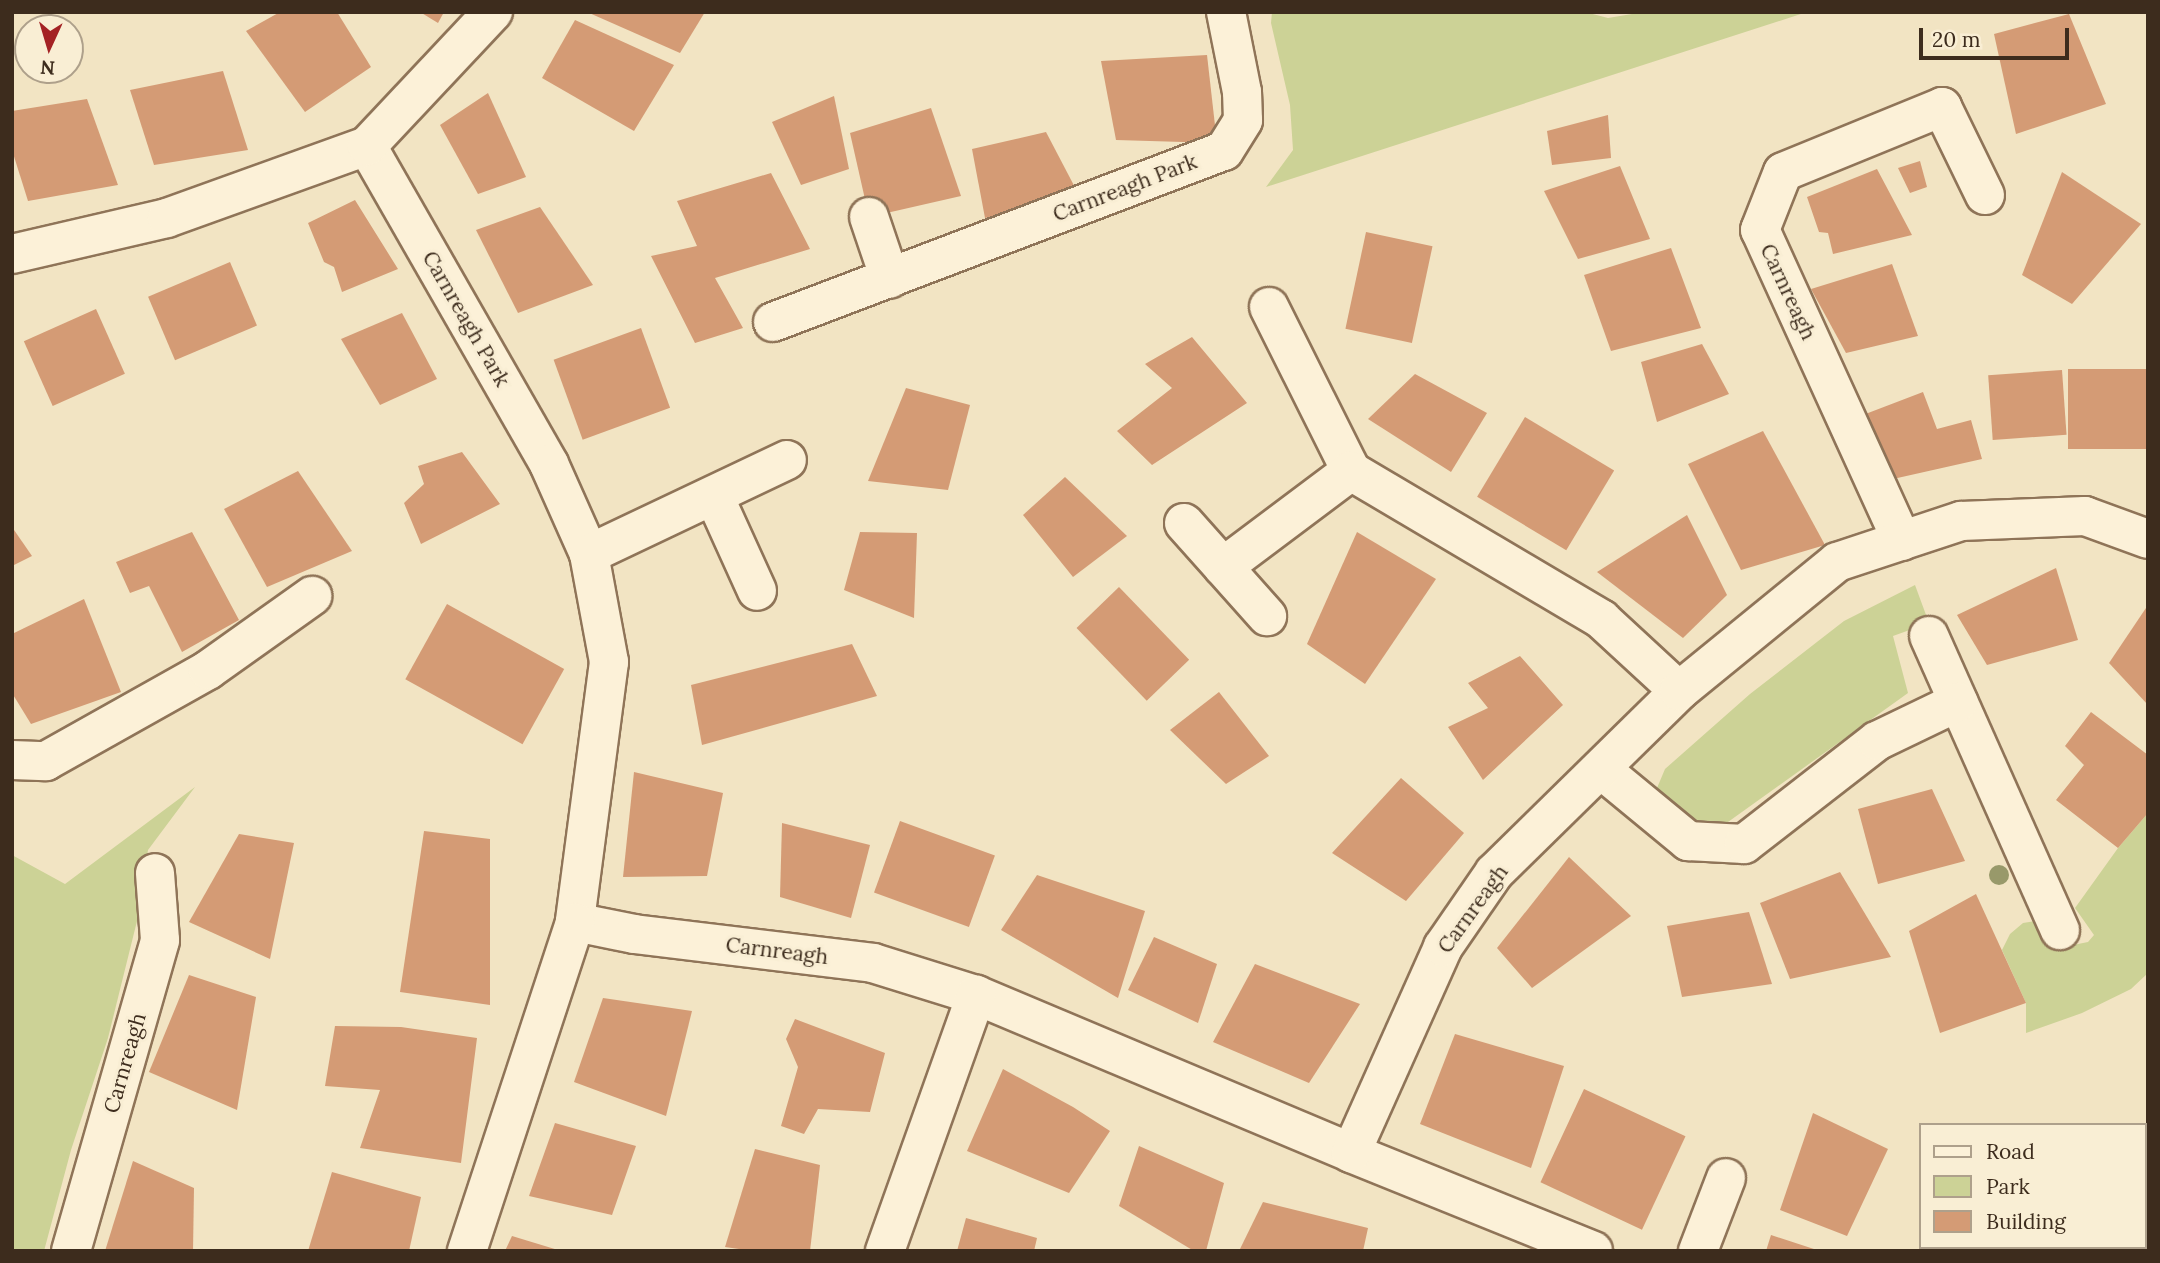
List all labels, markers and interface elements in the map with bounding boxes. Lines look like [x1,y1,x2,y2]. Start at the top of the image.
north arrow [14,14,84,84]
scale bar [1922,14,2072,58]
text: 20 m [1932,26,1981,53]
text: N [40,55,56,80]
street label: Carnreagh Park [1049,149,1201,227]
street label: Carnreagh [1755,240,1821,344]
street label: Carnreagh Park [417,247,515,391]
street label: Carnreagh [1432,860,1514,958]
street label: Carnreagh [724,932,830,970]
street label: Carnreagh [99,1010,151,1116]
legend [1918,1123,2146,1249]
text: Road [1986,1138,2035,1165]
text: Park [1986,1173,2030,1200]
text: Building [1986,1208,2066,1235]

